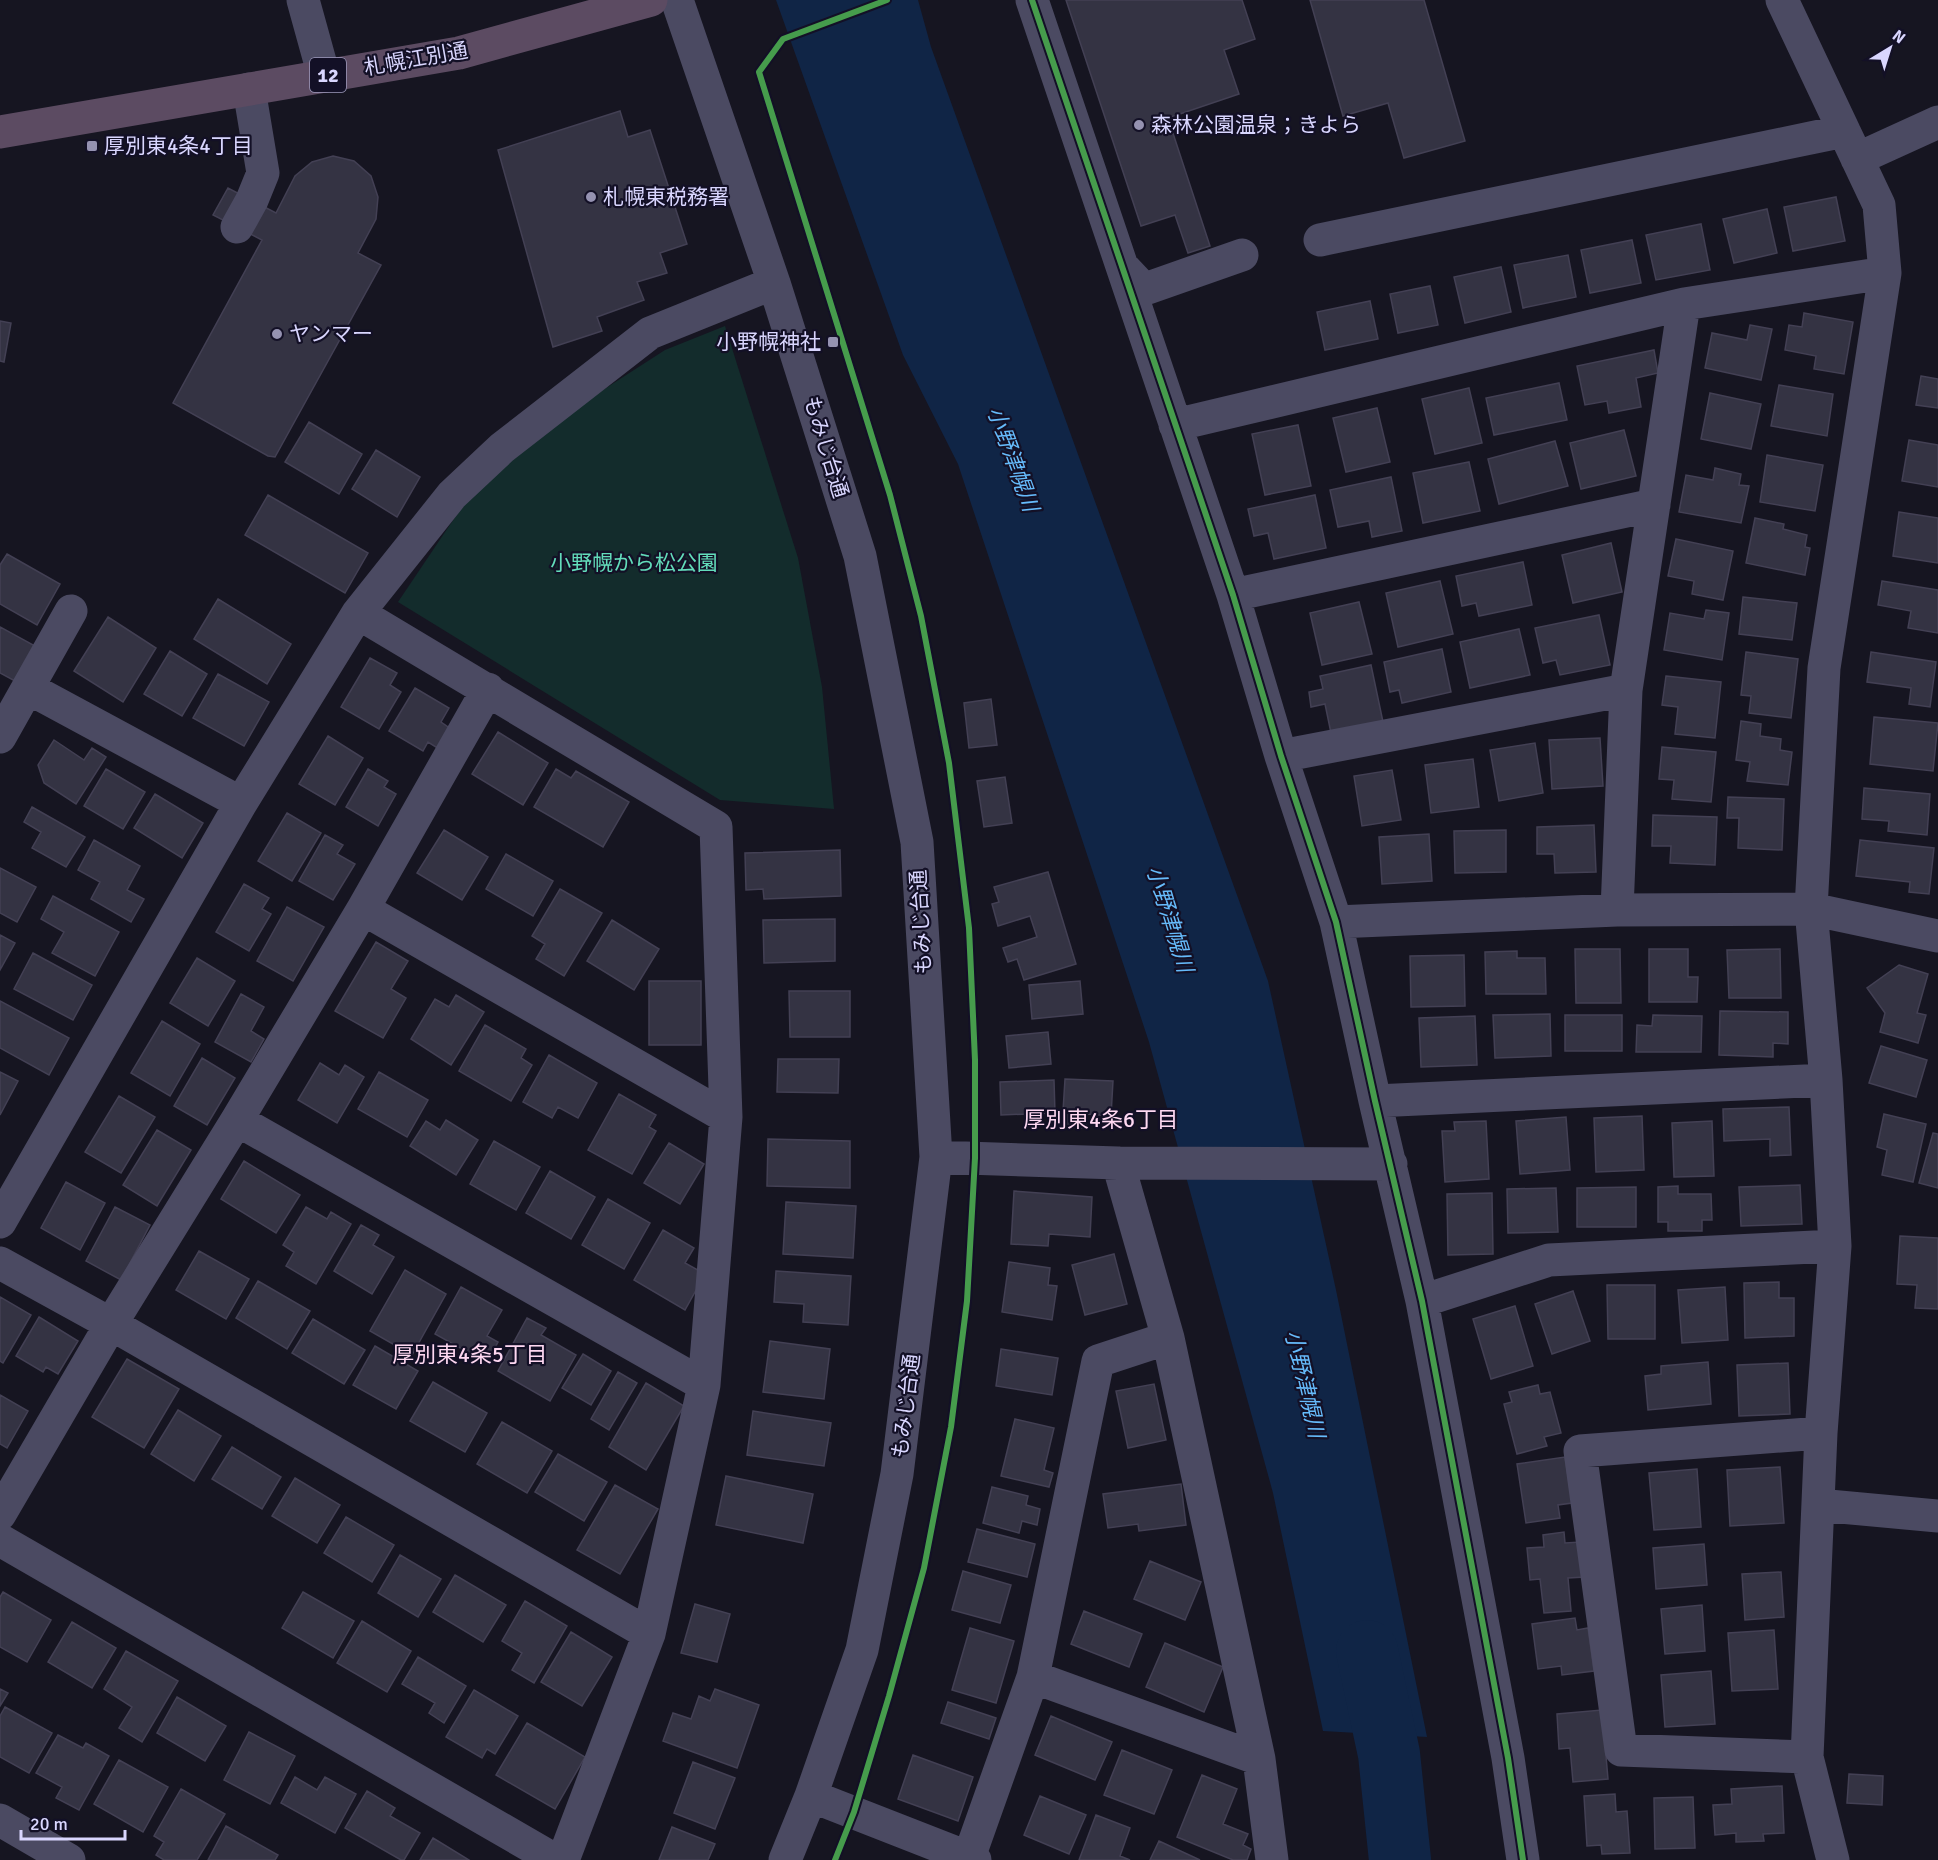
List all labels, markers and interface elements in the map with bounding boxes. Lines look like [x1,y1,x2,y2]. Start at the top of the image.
north arrow [1860,18,1920,78]
text: N [1888,26,1909,48]
street label: 札幌江別通 [362,37,470,81]
road number: 12 [310,58,346,92]
place label: 森林公園温泉；きよら [1151,112,1361,138]
marker: 森林公園温泉；きよら [1132,118,1146,132]
place label: 厚別東4条4丁目 [104,133,253,159]
marker: 厚別東4条4丁目 [85,139,99,153]
place label: 札幌東税務署 [603,184,729,210]
marker: 札幌東税務署 [584,190,598,204]
place label: ヤンマー [289,321,373,347]
marker: ヤンマー [270,327,284,341]
place label: 小野幌神社 [716,329,821,355]
marker: 小野幌神社 [826,335,840,349]
street label: もみじ台通 [798,393,854,501]
water label: 小野津幌川 [982,403,1045,517]
park label: 小野幌から松公園 [550,550,718,576]
water label: 小野津幌川 [1141,862,1200,977]
street label: もみじ台通 [905,869,937,975]
district label: 厚別東4条6丁目 [1023,1106,1179,1133]
water label: 小野津幌川 [1279,1327,1331,1443]
district label: 厚別東4条5丁目 [392,1341,548,1368]
street label: もみじ台通 [887,1352,925,1460]
scale bar [21,1803,124,1841]
text: 20 m [30,1813,68,1835]

